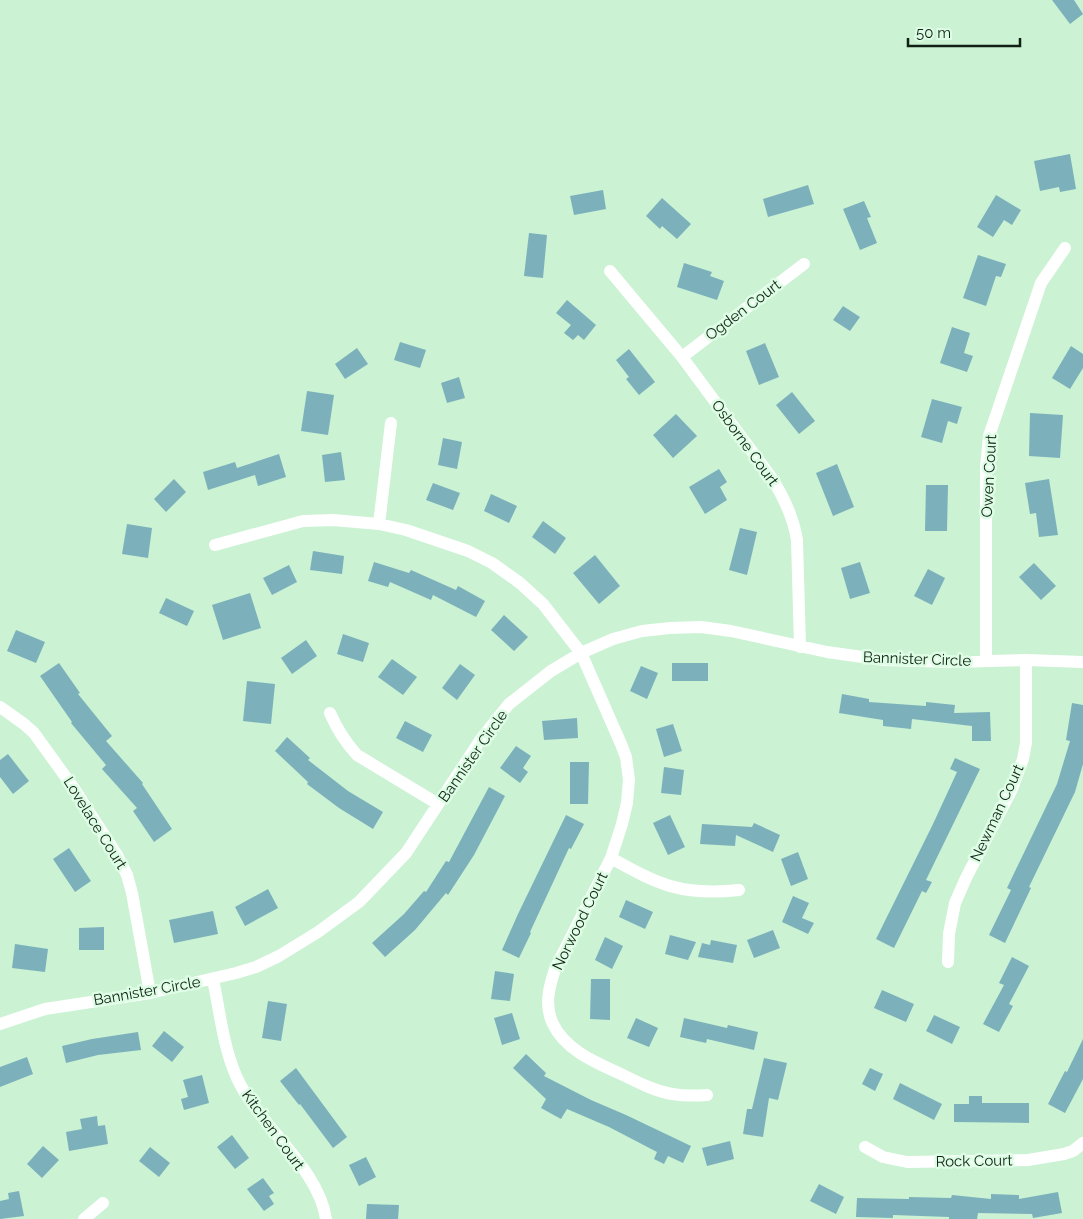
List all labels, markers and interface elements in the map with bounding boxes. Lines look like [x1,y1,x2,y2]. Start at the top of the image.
scale bar [908,15,1020,47]
text: 50 m [916,24,951,42]
street label: Ogden Court [702,276,784,344]
street label: Osborne Court [708,397,782,489]
street label: Owen Court [978,434,1000,518]
street label: Bannister Circle [863,648,972,670]
street label: Bannister Circle [435,706,512,806]
street label: Newman Court [967,762,1027,864]
street label: Lovelace Court [59,774,131,872]
street label: Norwood Court [548,869,612,973]
street label: Bannister Circle [92,973,202,1009]
street label: Kitchen Court [238,1086,308,1174]
street label: Rock Court [935,1151,1013,1171]

